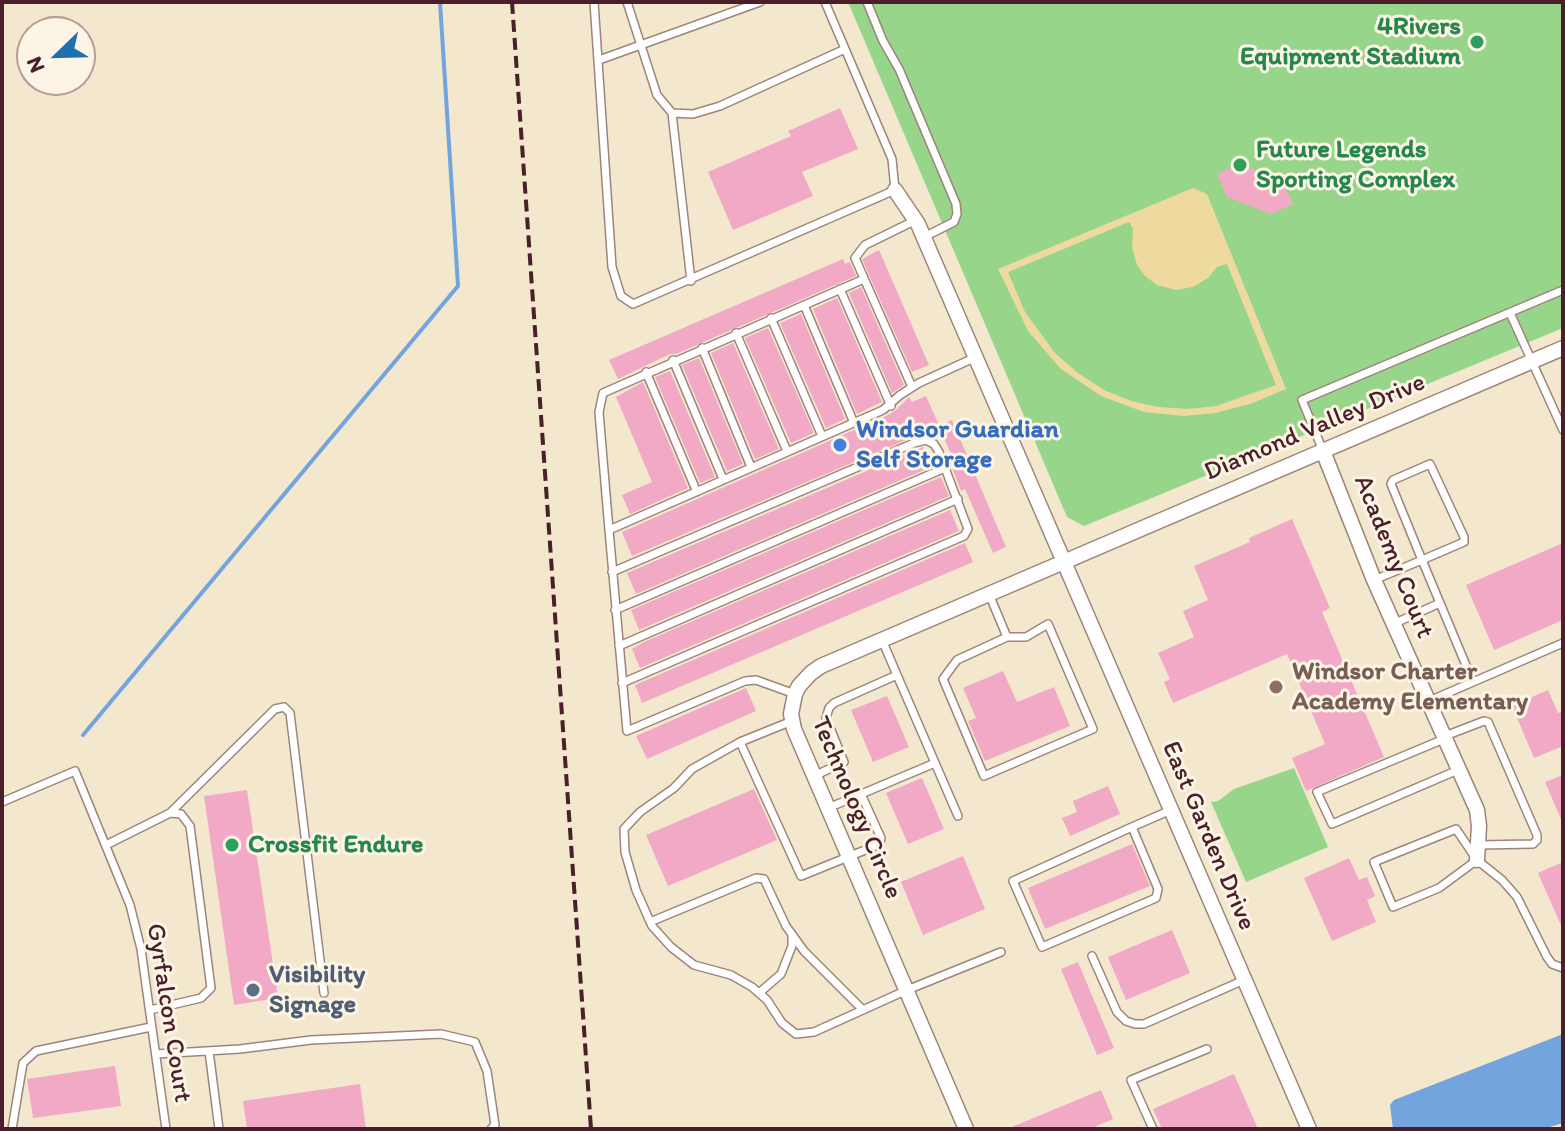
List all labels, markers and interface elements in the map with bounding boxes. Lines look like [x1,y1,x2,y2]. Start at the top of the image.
place label: 4Rivers Equipment Stadium [1240,11,1461,72]
north arrow [16,16,96,96]
marker: 4Rivers Equipment Stadium [1468,33,1486,51]
text: N [20,53,51,77]
place label: Future Legends Sporting Complex [1256,134,1455,196]
marker: Future Legends Sporting Complex [1231,156,1249,174]
street label: Diamond Valley Drive [1200,367,1430,489]
place label: Windsor Guardian Self Storage [856,414,1059,476]
marker: Windsor Guardian Self Storage [831,436,849,454]
street label: Academy Court [1346,471,1440,643]
place label: Windsor Charter Academy Elementary [1292,656,1528,718]
marker: Windsor Charter Academy Elementary [1267,678,1285,696]
street label: Technology Circle [804,712,908,904]
street label: East Garden Drive [1154,737,1262,935]
place label: Crossfit Endure [248,829,423,861]
marker: Crossfit Endure [223,836,241,854]
street label: Gyrfalcon Court [138,921,198,1105]
place label: Visibility Signage [269,959,365,1020]
marker: Visibility Signage [244,981,262,999]

